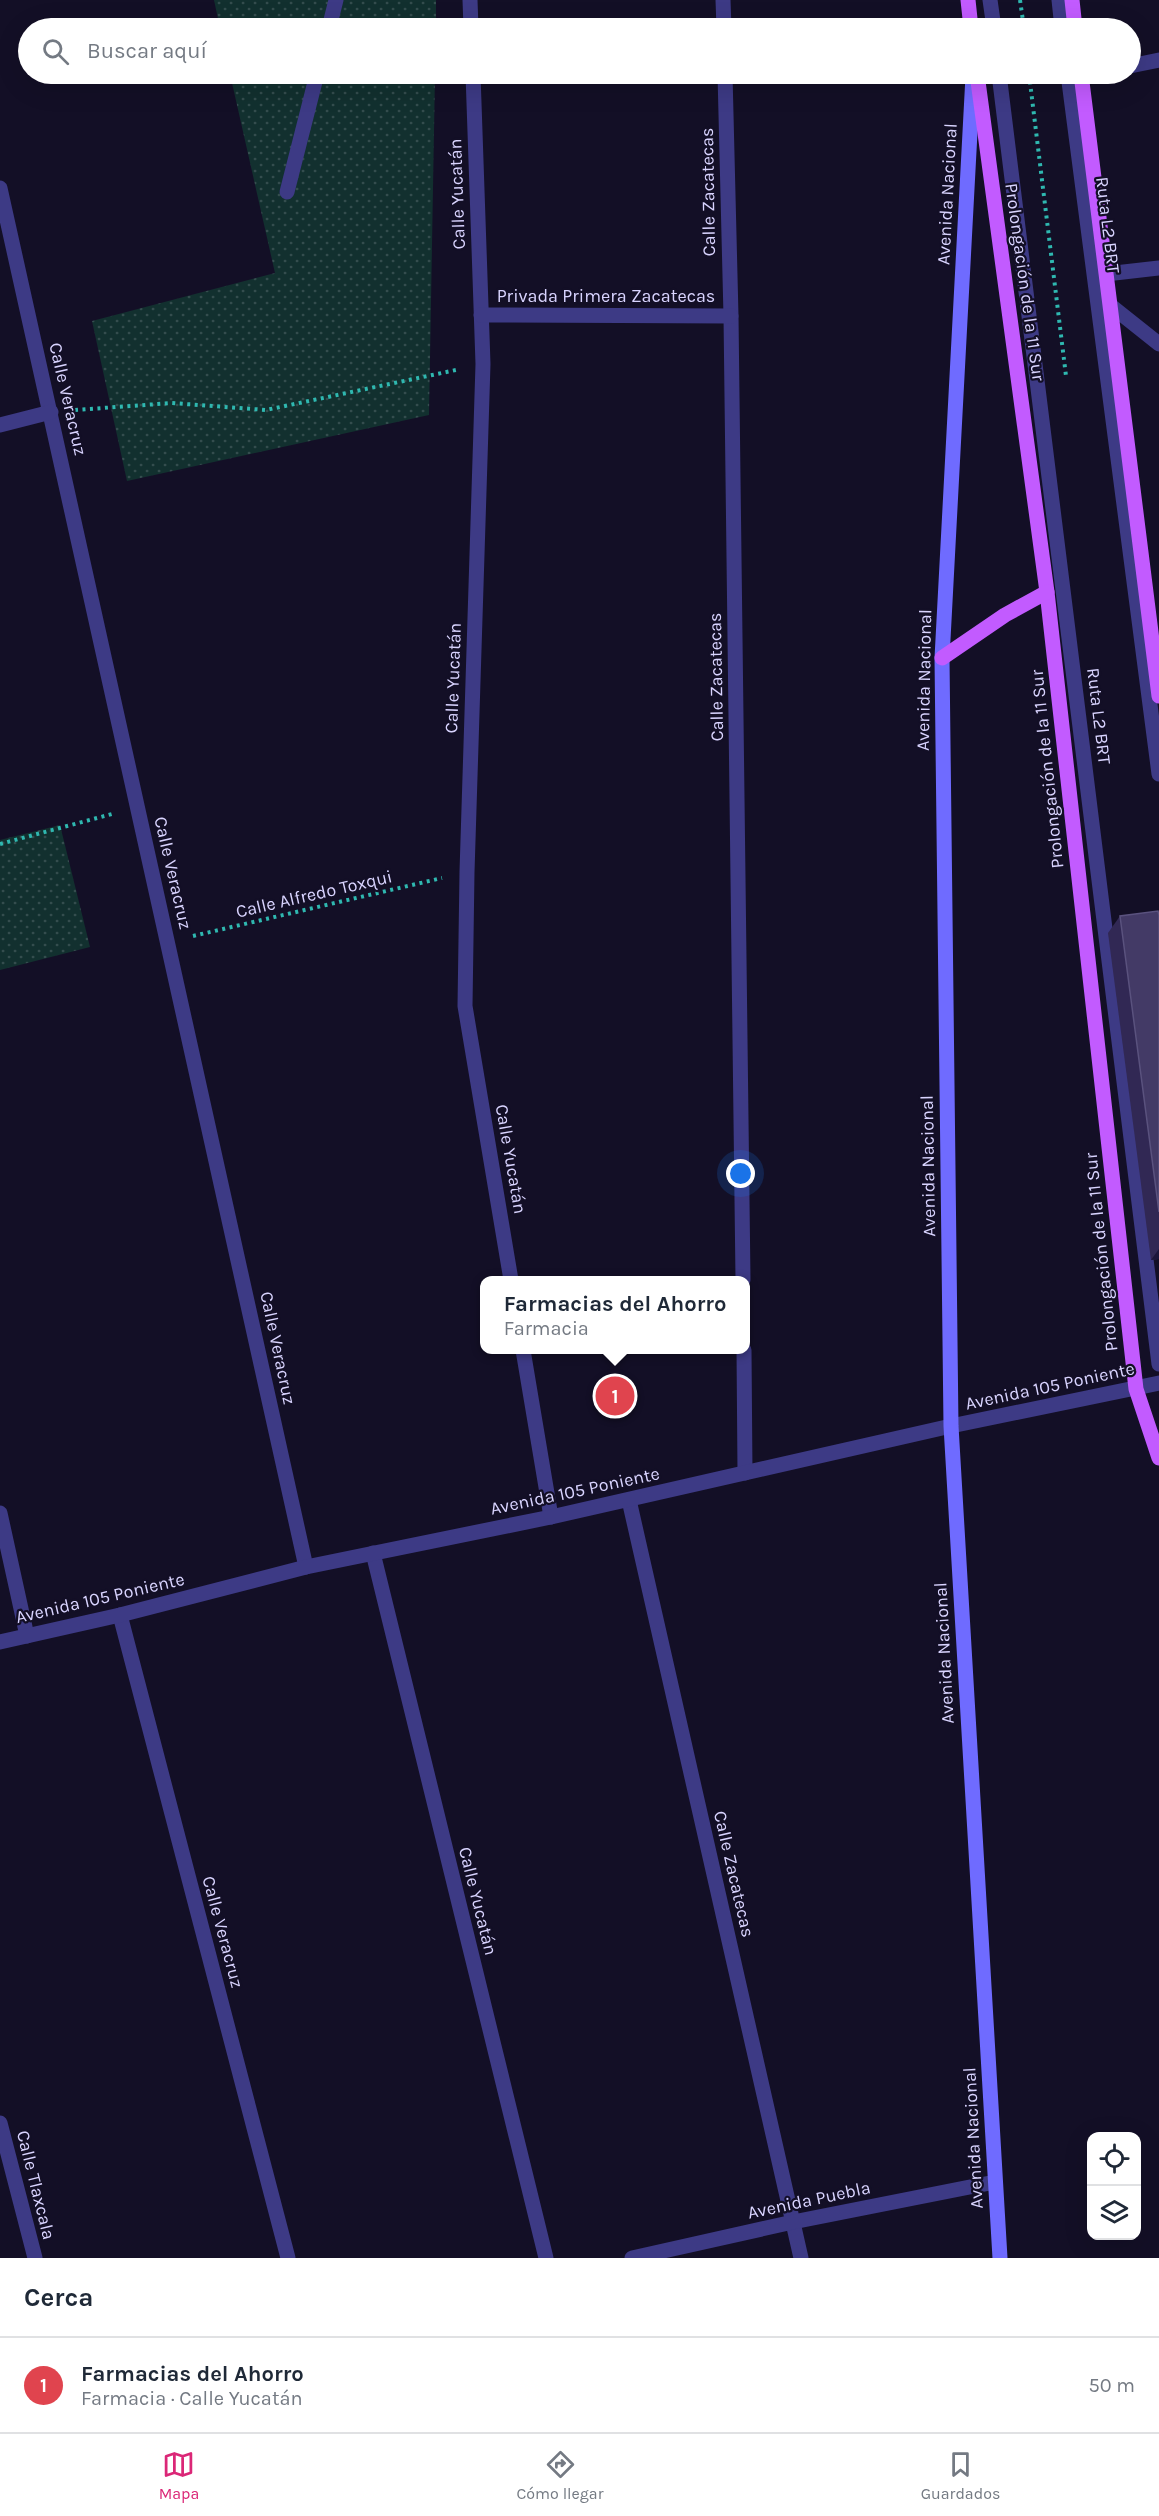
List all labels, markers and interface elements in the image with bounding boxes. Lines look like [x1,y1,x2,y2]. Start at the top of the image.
search box [18,18,1141,84]
icon: search [39,35,72,68]
text: Buscar aquí [87,38,207,64]
street label: Avenida Nacional [932,123,962,265]
street label: Calle Zacatecas [696,127,720,257]
street label: Calle Yucatán [444,138,470,250]
street label: Ruta L2 BRT [1091,175,1125,275]
street label: Prolongación de la 11 Sur [1000,182,1050,383]
street label: Privada Primera Zacatecas [497,285,715,307]
street label: Calle Veracruz [44,340,92,458]
street label: Avenida Nacional [912,609,936,751]
street label: Calle Zacatecas [704,612,728,742]
street label: Calle Yucatán [440,622,466,734]
street label: Ruta L2 BRT [1082,666,1116,766]
street label: Prolongación de la 11 Sur [1026,668,1068,869]
street label: Calle Veracruz [149,814,197,932]
street label: Calle Alfredo Toxqui [234,865,394,923]
street label: Avenida Nacional [916,1095,940,1237]
street label: Calle Yucatán [491,1103,531,1215]
street label: Prolongación de la 11 Sur [1080,1151,1122,1352]
your location [726,1159,755,1188]
popup [480,1276,750,1354]
street label: Calle Veracruz [255,1289,301,1407]
text: Farmacias del Ahorro [504,1291,726,1317]
text: Farmacia [504,1317,589,1340]
street label: Avenida 105 Poniente [963,1357,1137,1415]
pin: 1 [596,1374,634,1418]
street label: Avenida 105 Poniente [488,1462,662,1520]
street label: Avenida 105 Poniente [13,1568,187,1628]
street label: Avenida Nacional [929,1582,959,1724]
street label: Calle Zacatecas [709,1809,759,1939]
street label: Calle Yucatán [454,1845,502,1957]
street label: Calle Veracruz [197,1874,249,1990]
street label: Avenida Nacional [958,2067,988,2209]
street label: Calle Tlaxcala [12,2128,60,2242]
map controls [1087,2132,1141,2240]
button: locate [1087,2132,1141,2186]
street label: Avenida Puebla [746,2176,872,2224]
button: layers [1087,2186,1141,2240]
text: Cerca [24,2282,93,2313]
text: Farmacias del Ahorro [81,2361,304,2387]
text: 1 [40,2374,47,2397]
text: 50 m [1088,2374,1135,2397]
text: Farmacia · Calle Yucatán [81,2387,302,2410]
tab: Mapa [159,2448,199,2503]
tab: Cómo llegar [517,2448,603,2503]
tab: Guardados [921,2448,1000,2503]

